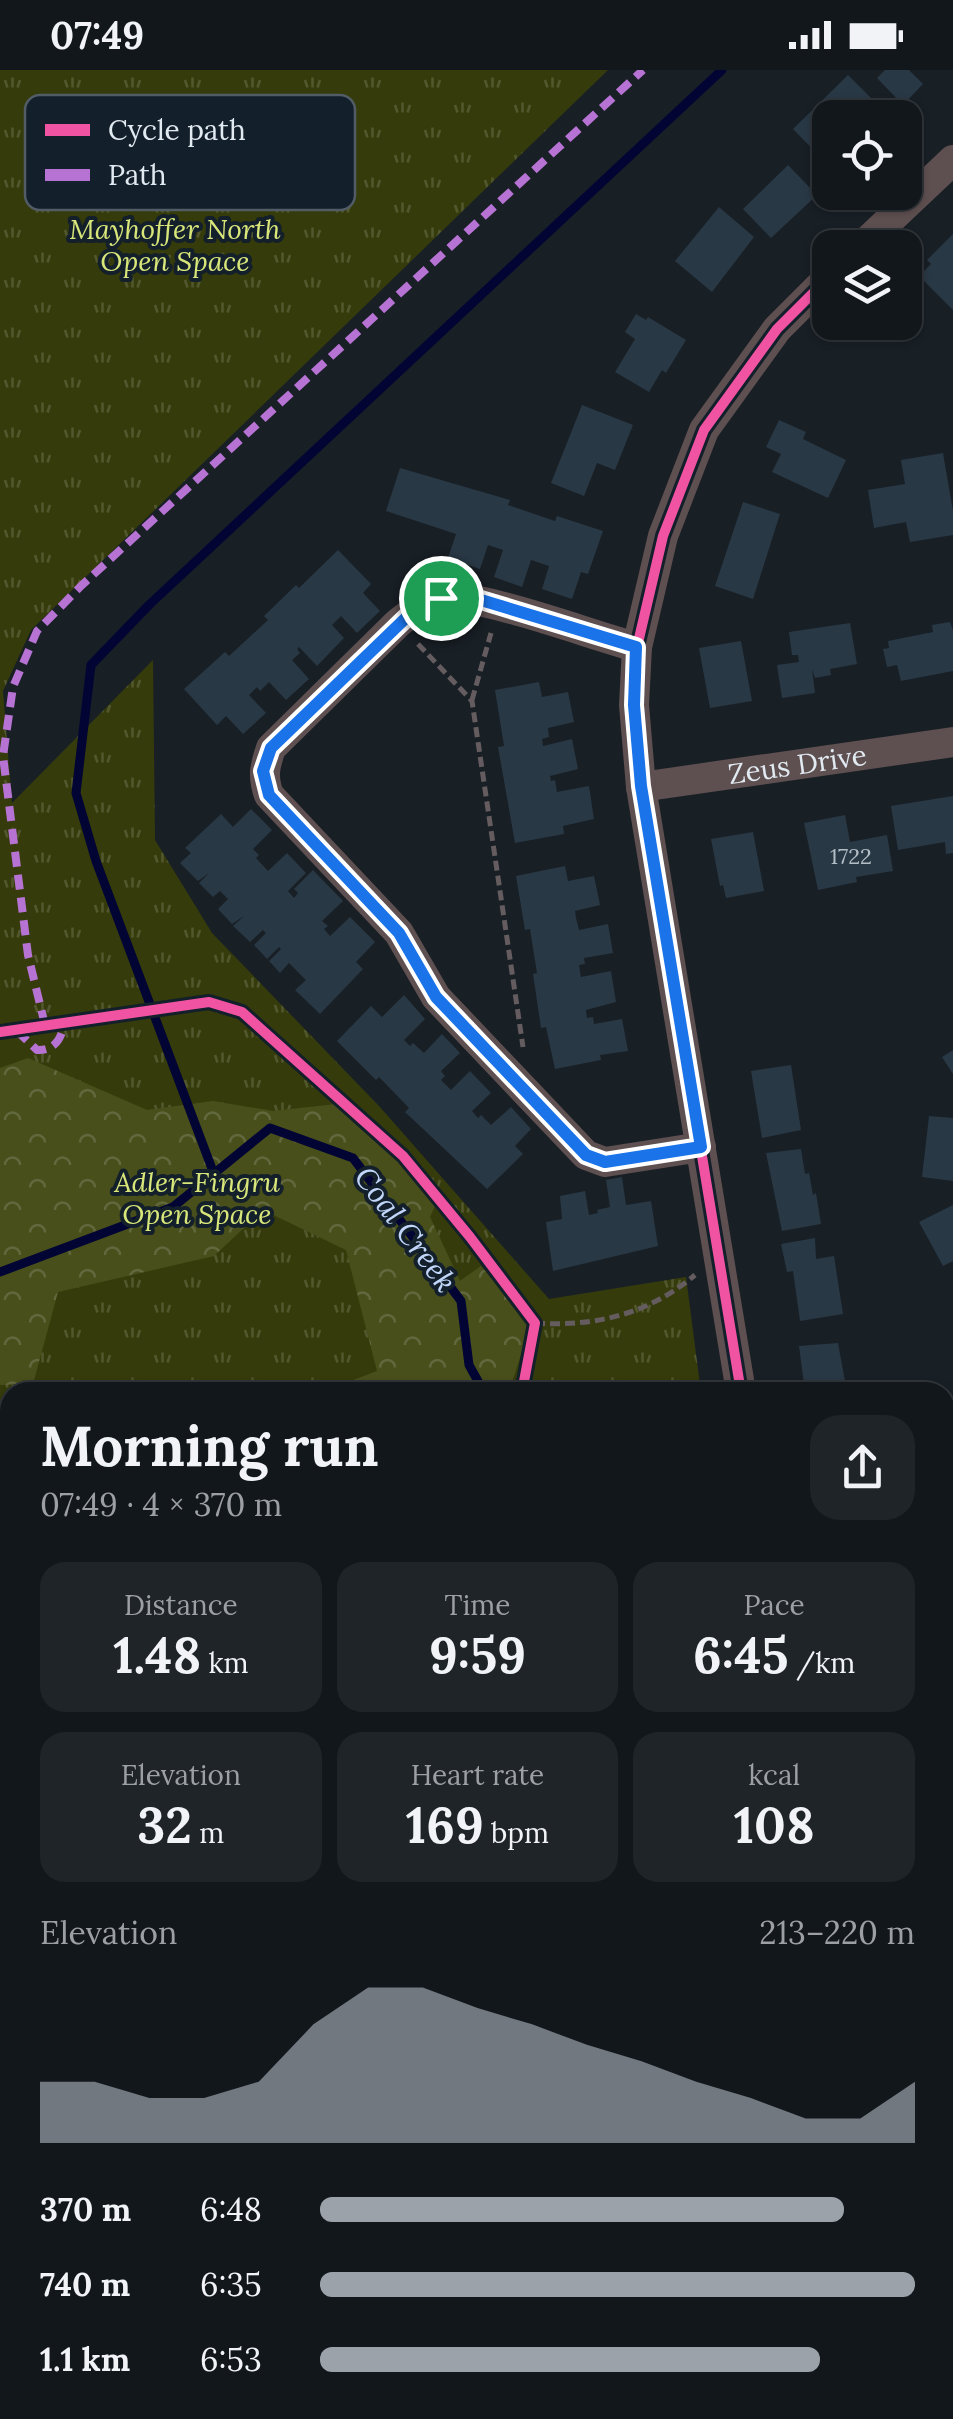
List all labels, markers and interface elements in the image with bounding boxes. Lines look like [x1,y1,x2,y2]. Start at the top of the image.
text: 07:49 [50,11,144,59]
legend [25,95,355,210]
map controls [812,100,922,340]
button: locate [812,100,922,210]
text: Cycle path [108,112,246,148]
text: Path [108,157,167,193]
park label: Mayhoffer North Open Space [69,211,281,279]
button: layers [812,230,922,340]
pin [399,556,484,641]
icon: arrive [414,571,469,626]
street label: Zeus Drive [726,737,869,792]
house number: 1722 [830,842,872,870]
water label: Coal Creek [347,1159,465,1299]
park label: Adler-Fingru Open Space [113,1164,280,1232]
text: Morning run [40,1411,378,1481]
button: share [810,1415,915,1520]
text: 07:49 · 4 × 370 m [40,1484,282,1525]
text: Distance [124,1587,238,1623]
text: Time [444,1587,510,1623]
text: Pace [744,1587,805,1623]
text: 1.48 [113,1623,201,1687]
text: 9:59 [429,1623,526,1687]
text: 6:45 [693,1623,789,1687]
text: km [201,1645,249,1681]
text: /km [789,1645,855,1681]
text: Elevation [121,1757,241,1793]
text: Heart rate [411,1757,544,1793]
text: kcal [748,1757,800,1793]
text: 32 [137,1793,192,1857]
text: 169 [406,1793,484,1857]
text: 108 [734,1793,815,1857]
text: m [192,1815,224,1851]
text: bpm [484,1815,549,1851]
text: Elevation [40,1912,177,1953]
text: 213–220 m [759,1912,915,1953]
text: 370 m [40,2189,131,2230]
text: 6:48 [200,2189,262,2230]
text: 740 m [40,2264,130,2305]
text: 6:35 [200,2264,262,2305]
text: 1.1 km [40,2339,130,2380]
text: 6:53 [200,2339,262,2380]

